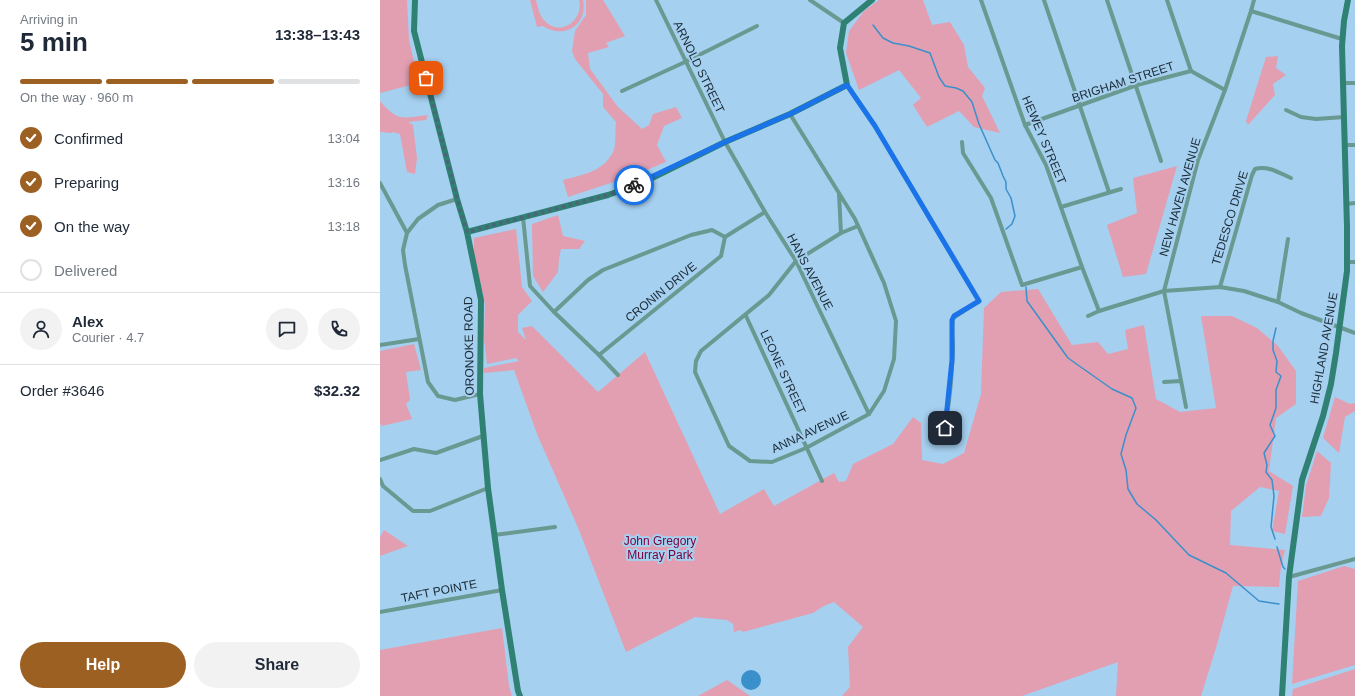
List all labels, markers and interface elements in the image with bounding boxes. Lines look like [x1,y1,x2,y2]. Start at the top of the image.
text: Arriving in [20,12,78,27]
street label: ARNOLD STREET [671,19,728,116]
text: 13:38–13:43 [275,26,360,43]
text: 5 min [20,27,88,57]
street label: BRIGHAM STREET [1070,59,1177,105]
pin [409,61,443,95]
icon: bag [415,67,437,89]
text: On the way · 960 m [20,90,133,105]
street label: HEWEY STREET [1019,94,1069,187]
icon: check [20,127,42,149]
text: Confirmed [54,130,123,147]
text: 13:04 [327,131,360,146]
street label: NEW HAVEN AVENUE [1156,136,1204,258]
courier [614,165,654,205]
street label: TEDESCO DRIVE [1209,169,1251,267]
icon: check [20,171,42,193]
text: Preparing [54,174,119,191]
icon: bike [623,174,645,196]
text: 13:16 [327,175,360,190]
icon: check [20,215,42,237]
text: On the way [54,218,130,235]
text: 13:18 [327,219,360,234]
street label: HANS AVENUE [784,231,836,313]
street label: CRONIN DRIVE [623,259,699,325]
text: Delivered [54,262,117,279]
street label: HIGHLAND AVENUE [1307,291,1341,405]
street label: ORONOKE ROAD [461,296,477,396]
button: person [20,308,62,350]
button: chat [266,308,308,350]
button: phone [318,308,360,350]
text: Alex [72,313,104,330]
street label: LEONE STREET [757,328,809,417]
text: Courier · 4.7 [72,330,144,345]
text: Order #3646 [20,382,104,399]
text: $32.32 [314,382,360,399]
street label: ANNA AVENUE [769,408,851,456]
pin [928,411,962,445]
icon: home [934,417,956,439]
park label: John Gregory Murray Park [624,534,696,562]
street label: TAFT POINTE [400,577,478,605]
button: Help [20,642,186,688]
button: Share [194,642,360,688]

